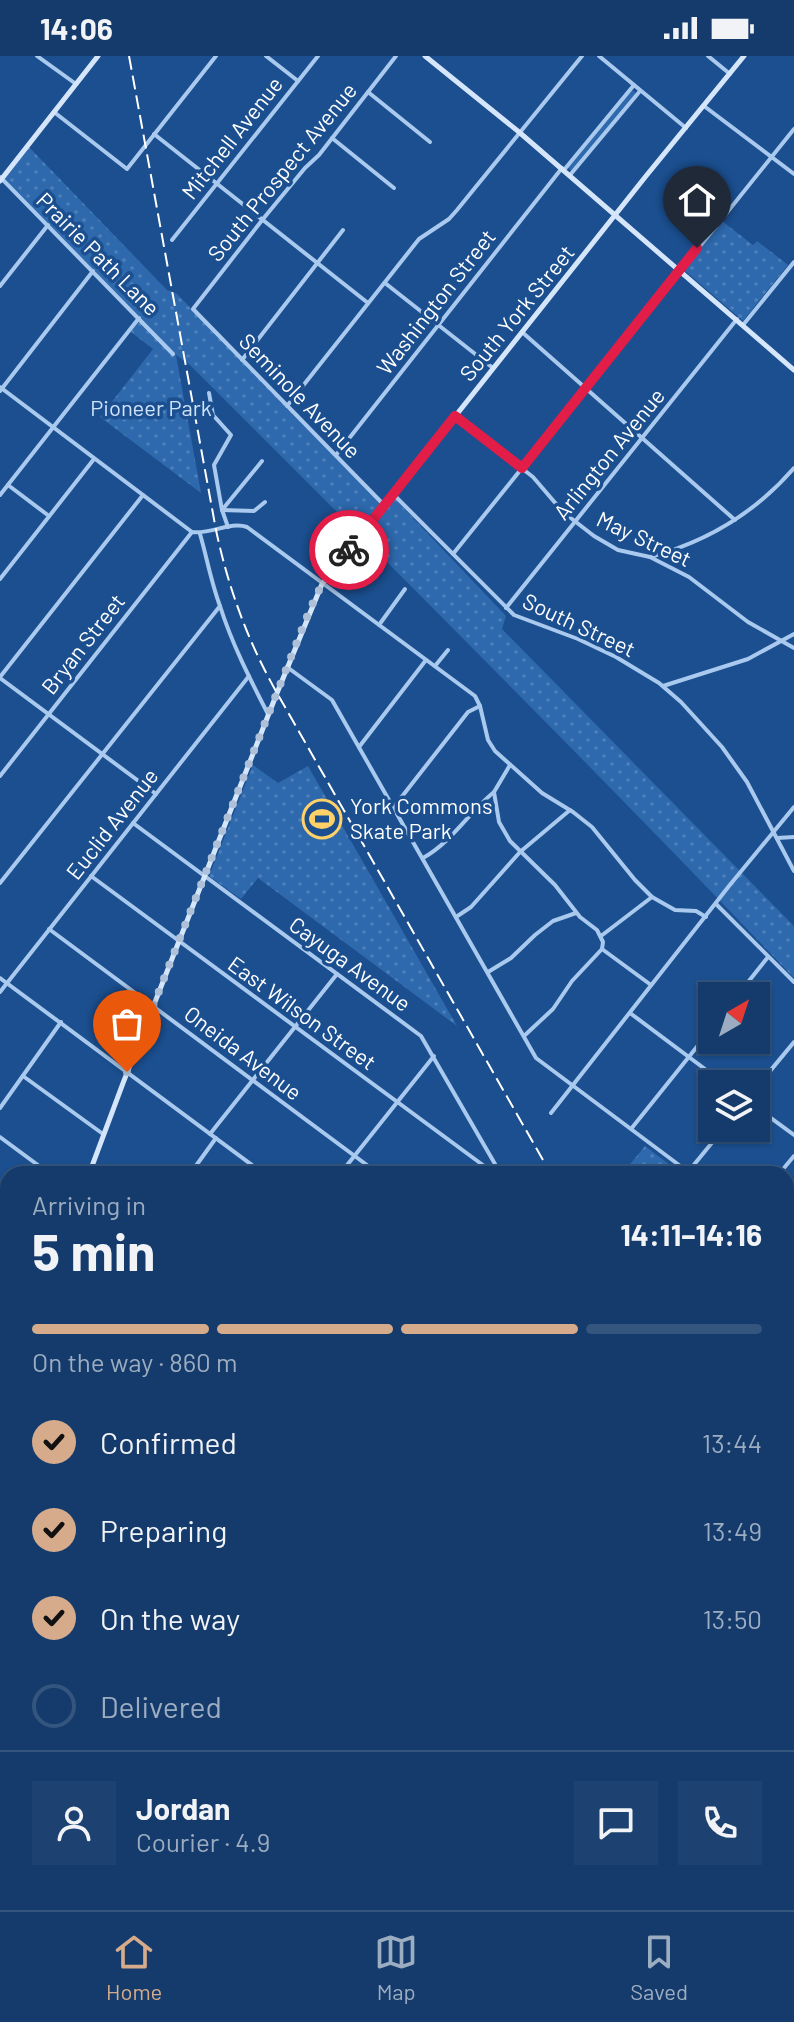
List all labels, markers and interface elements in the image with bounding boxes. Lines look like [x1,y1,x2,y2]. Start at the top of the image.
text: 14:06 [40,10,113,46]
street label: Mitchell Avenue [175,71,287,204]
street label: South Prospect Avenue [201,77,361,266]
pin [663,166,731,248]
icon: home [675,178,719,222]
street label: Prairie Path Lane [32,186,166,320]
street label: Washington Street [370,224,500,379]
street label: South York Street [453,239,579,386]
street label: Seminole Avenue [235,328,367,463]
street label: Arlington Avenue [547,382,669,524]
park label: Pioneer Park [90,394,212,420]
street label: May Street [593,505,696,571]
courier [309,510,389,590]
icon: bike [327,528,371,572]
street label: South Street [519,587,640,661]
street label: Bryan Street [35,588,129,699]
street label: Euclid Avenue [60,763,163,884]
place label: York Commons Skate Park [350,792,493,843]
sports icon: York Commons Skate Park [301,798,343,840]
street label: Cayuga Avenue [285,910,416,1016]
street label: East Wilson Street [224,950,382,1075]
north arrow [698,982,770,1054]
map controls [698,982,770,1142]
pin [93,990,161,1072]
street label: Oneida Avenue [180,1000,307,1105]
icon: bag [105,1002,149,1046]
button: layers [698,1070,770,1142]
text: Arriving in [32,1189,146,1220]
text: 14:11–14:16 [620,1216,762,1252]
text: 5 min [32,1219,156,1281]
text: On the way · 860 m [32,1346,238,1377]
icon: check [32,1420,76,1464]
text: Confirmed [100,1424,237,1460]
text: 13:44 [702,1427,762,1458]
icon: check [32,1508,76,1552]
text: Preparing [100,1512,227,1548]
text: 13:49 [703,1515,762,1546]
icon: check [32,1596,76,1640]
text: On the way [100,1600,240,1636]
text: 13:50 [703,1603,762,1634]
text: Delivered [100,1688,222,1724]
button: person [32,1781,116,1865]
button: chat [574,1781,658,1865]
button: phone [678,1781,762,1865]
text: Jordan [136,1790,231,1826]
text: Courier · 4.9 [136,1826,270,1857]
tab: Home [106,1930,162,2004]
tab: Map [374,1930,418,2004]
tab: Saved [630,1930,688,2004]

